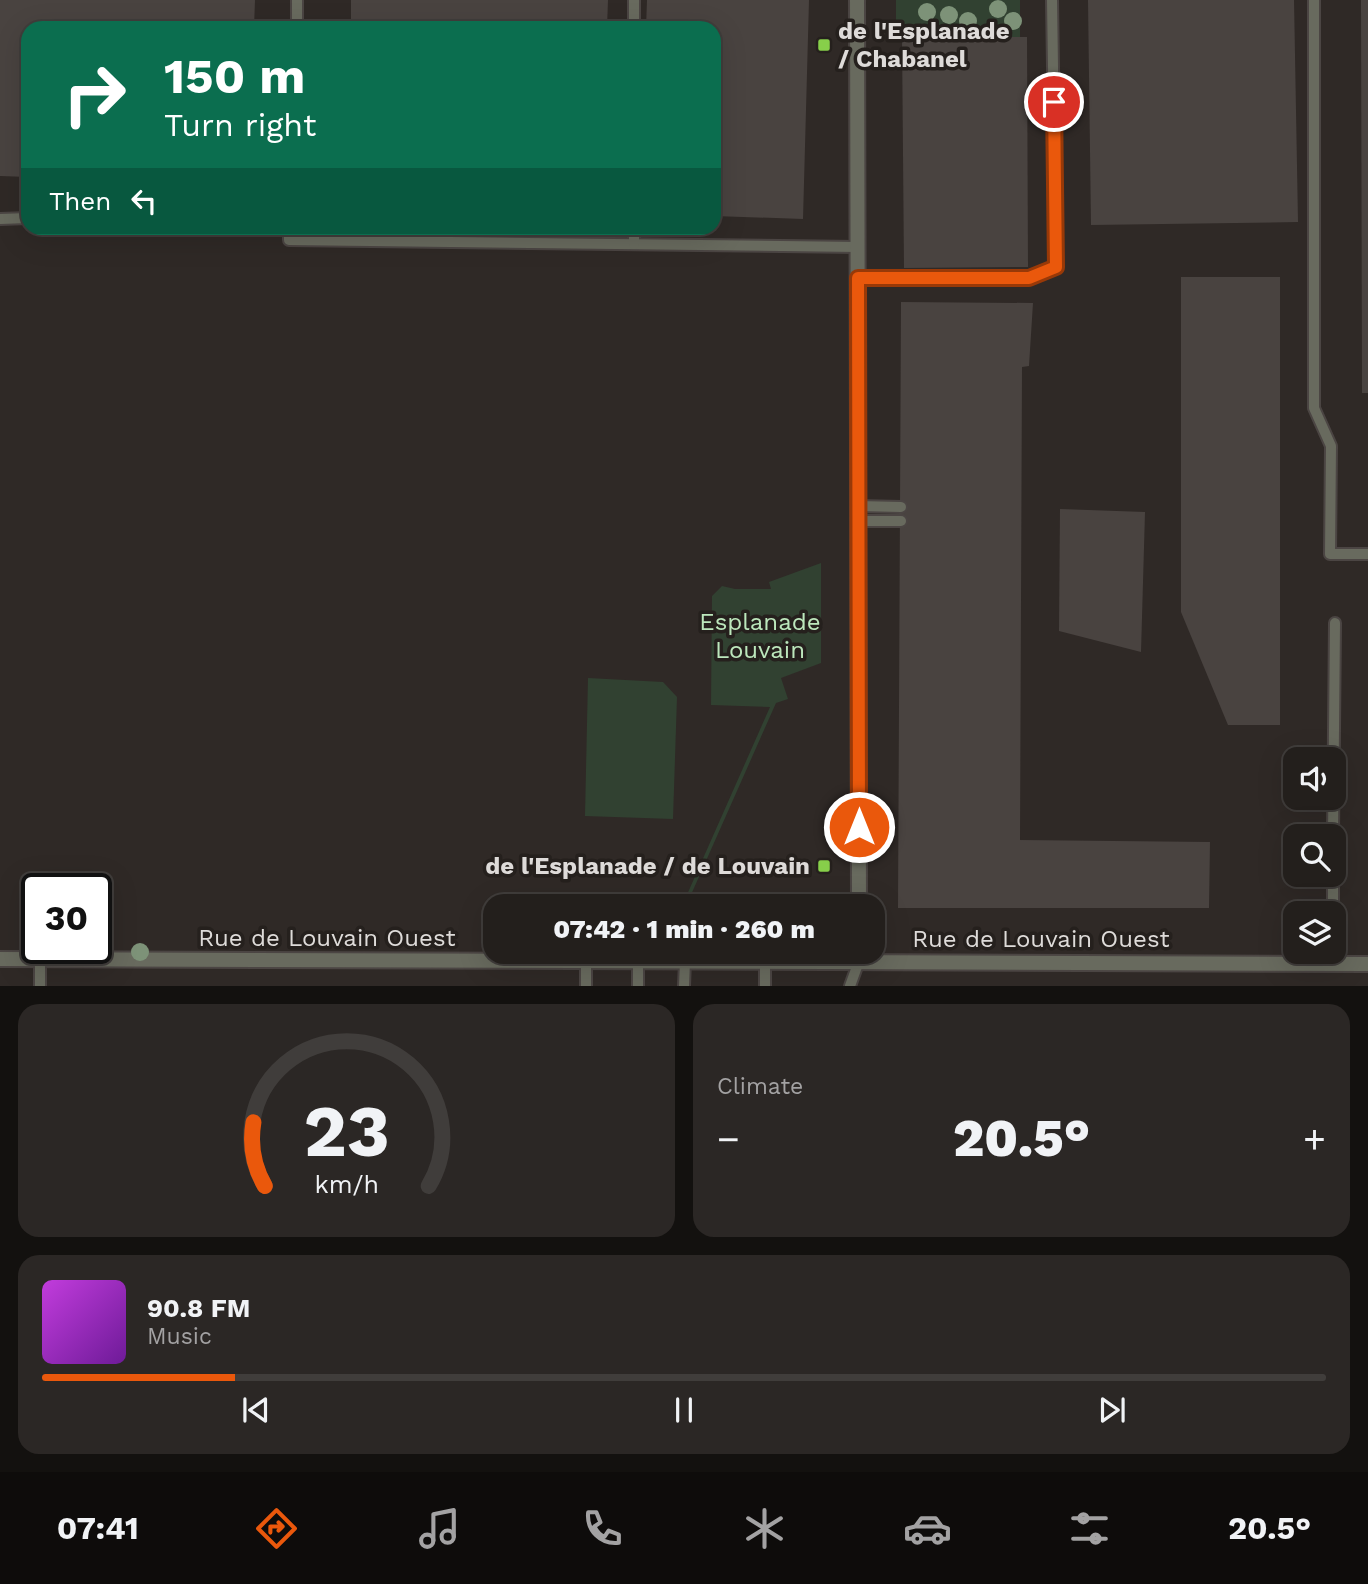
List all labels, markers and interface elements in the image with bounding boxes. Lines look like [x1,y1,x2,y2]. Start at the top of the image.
place label: de l'Esplanade / Chabanel [838,17,1010,73]
marker: de l'Esplanade / Chabanel [816,37,832,53]
text: 150 m [164,47,305,105]
icon: right [49,49,140,140]
pin [1024,72,1084,132]
icon: arrive [1035,83,1073,121]
text: Turn right [164,106,316,144]
icon: left [125,182,163,220]
text: Then [49,186,111,216]
park label: Esplanade Louvain [699,608,821,664]
map controls [1283,747,1346,964]
button: sound [1283,747,1346,810]
position arrow [822,790,896,864]
button: search [1283,824,1346,887]
place label: de l'Esplanade / de Louvain [485,852,810,880]
marker: de l'Esplanade / de Louvain [816,858,832,874]
speed limit sign: 30 [21,873,112,964]
button: layers [1283,901,1346,964]
text: 07:42 · 1 min · 260 m [553,914,815,944]
street label: Rue de Louvain Ouest [198,924,456,952]
street label: Rue de Louvain Ouest [912,925,1170,953]
text: Climate [717,1073,803,1100]
text: 23 [303,1089,390,1175]
text: 20.5° [953,1108,1090,1169]
text: − [717,1117,740,1161]
text: + [1303,1117,1326,1161]
text: km/h [314,1170,379,1199]
text: 90.8 FM [147,1293,250,1323]
text: Music [147,1323,212,1350]
icon: previous [237,1391,275,1429]
icon: pause [665,1391,703,1429]
icon: next [1093,1391,1131,1429]
icon: directions [252,1504,301,1553]
icon: music [415,1504,464,1553]
icon: phone [578,1504,627,1553]
icon: climate [740,1504,789,1553]
icon: car [903,1504,952,1553]
icon: filters [1065,1504,1114,1553]
text: 07:41 [57,1509,139,1547]
text: 20.5° [1228,1509,1311,1547]

